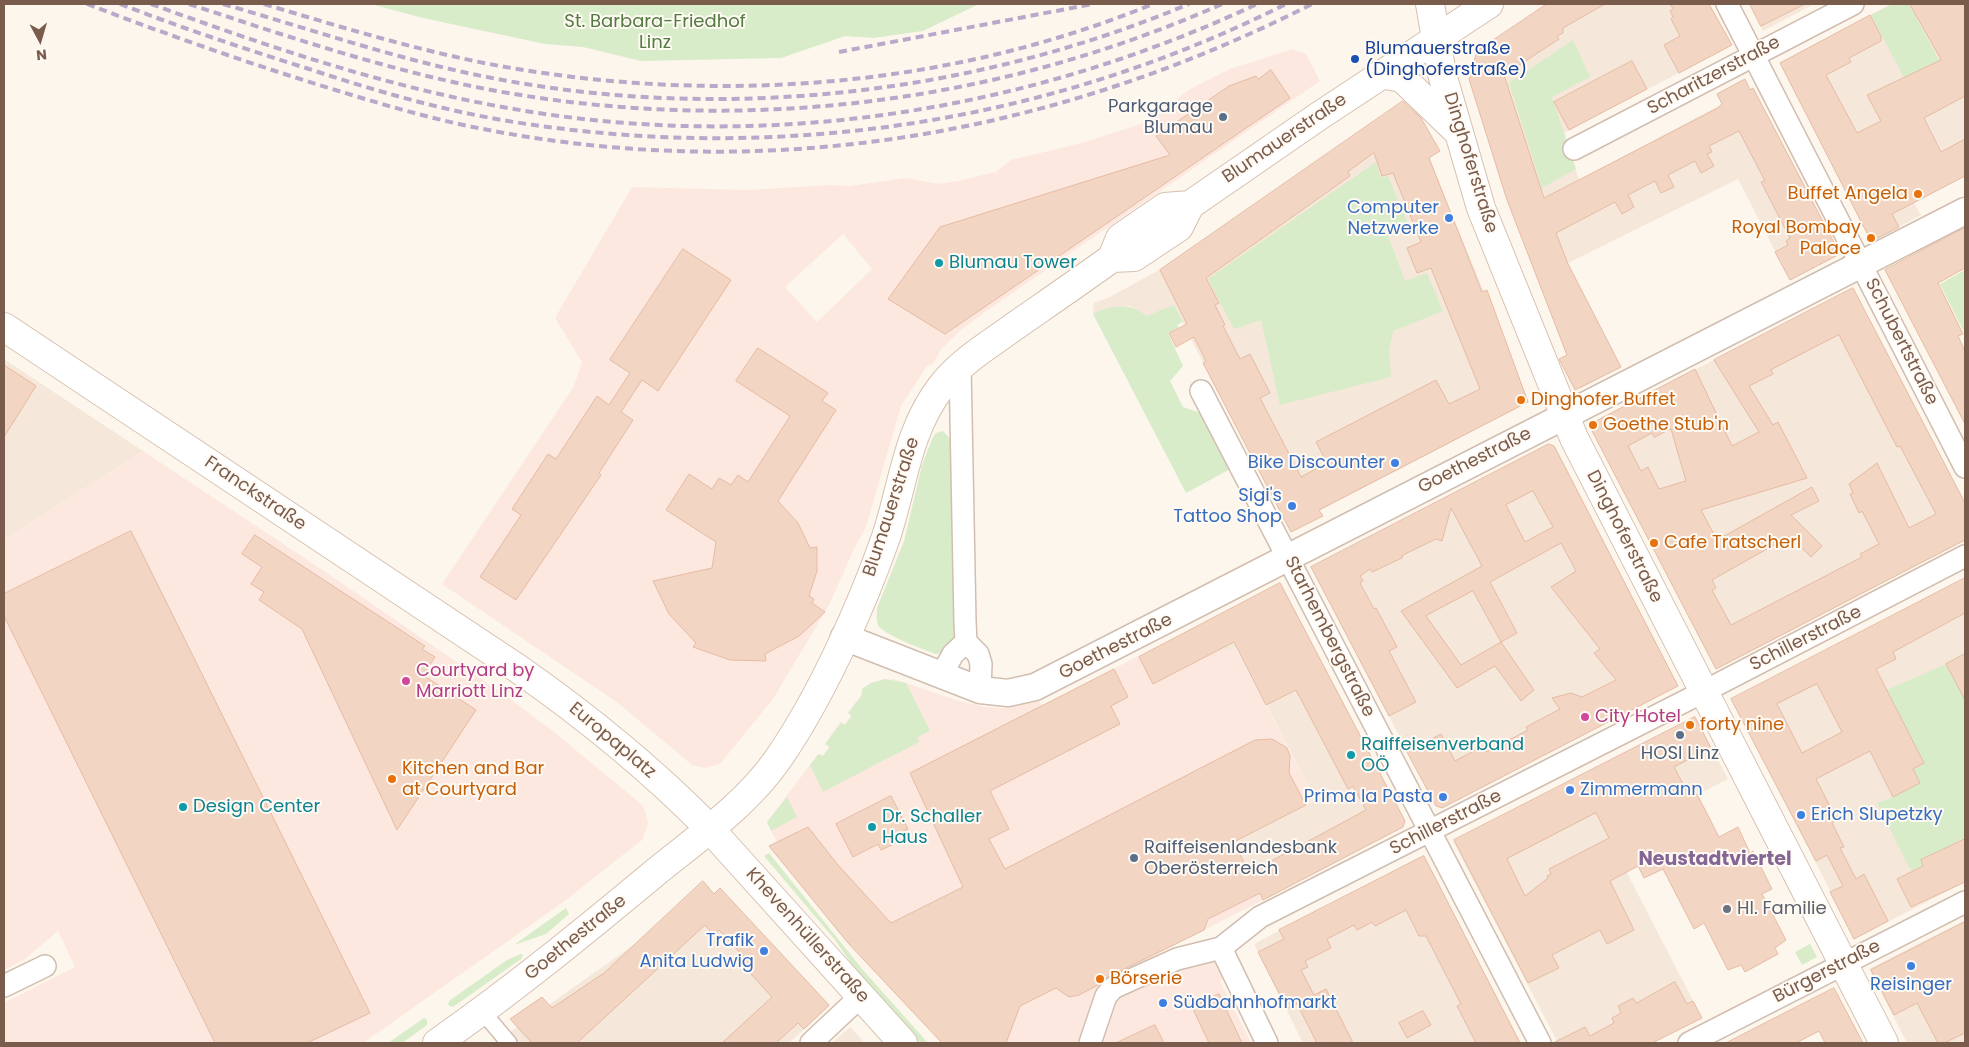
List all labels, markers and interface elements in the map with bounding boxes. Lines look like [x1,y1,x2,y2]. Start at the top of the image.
park label: St. Barbara-Friedhof Linz [564,11,746,54]
north arrow [15,15,65,65]
street label: Scharitzerstraße [1644,32,1784,120]
place label: Blumauerstraße (Dinghoferstraße) [1365,38,1527,80]
text: N [35,44,48,65]
marker: Blumauerstraße (Dinghoferstraße) [1349,53,1361,65]
street label: Blumauerstraße [1219,89,1351,189]
street label: Dinghoferstraße [1438,90,1502,236]
place label: Parkgarage Blumau [1108,96,1213,138]
marker: Parkgarage Blumau [1217,111,1229,123]
place label: Buffet Angela [1788,183,1908,205]
marker: Buffet Angela [1912,188,1924,200]
place label: Computer Netzwerke [1347,197,1439,240]
marker: Computer Netzwerke [1443,212,1455,224]
place label: Royal Bombay Palace [1731,217,1861,260]
marker: Royal Bombay Palace [1865,232,1877,244]
place label: Blumau Tower [949,252,1077,274]
marker: Blumau Tower [933,257,945,269]
street label: Schubertstraße [1860,275,1942,409]
place label: Dinghofer Buffet [1531,389,1676,411]
marker: Dinghofer Buffet [1515,394,1527,406]
place label: Goethe Stub'n [1603,414,1729,436]
marker: Goethe Stub'n [1587,419,1599,431]
street label: Goethestraße [1415,423,1535,499]
street label: Blumauerstraße [859,435,925,579]
street label: Franckstraße [200,452,310,536]
place label: Bike Discounter [1248,452,1385,474]
marker: Bike Discounter [1389,457,1401,469]
street label: Dinghoferstraße [1581,467,1667,607]
place label: Sigi's Tattoo Shop [1173,485,1282,528]
marker: Sigi's Tattoo Shop [1286,500,1298,512]
place label: Cafe Tratscherl [1664,532,1801,554]
marker: Cafe Tratscherl [1648,537,1660,549]
street label: Starhembergstraße [1279,553,1379,721]
street label: Schillerstraße [1747,602,1865,676]
street label: Goethestraße [1056,609,1176,685]
place label: Courtyard by Marriott Linz [416,660,534,702]
marker: Courtyard by Marriott Linz [400,675,412,687]
street label: Europaplatz [564,698,660,784]
place label: City Hotel [1595,706,1681,728]
marker: City Hotel [1579,711,1591,723]
place label: forty nine [1700,714,1784,736]
marker: forty nine [1684,719,1696,731]
marker: HOSI Linz [1674,729,1686,741]
place label: Raiffeisenverband OÖ [1361,734,1524,776]
place label: HOSI Linz [1641,743,1719,765]
marker: Raiffeisenverband OÖ [1345,749,1357,761]
place label: Kitchen and Bar at Courtyard [402,758,544,801]
marker: Kitchen and Bar at Courtyard [386,773,398,785]
place label: Zimmermann [1580,779,1703,801]
marker: Zimmermann [1564,784,1576,796]
place label: Prima la Pasta [1304,786,1433,808]
street label: Schillerstraße [1387,786,1505,860]
marker: Prima la Pasta [1437,791,1449,803]
place label: Design Center [193,796,320,818]
marker: Design Center [177,801,189,813]
place label: Erich Slupetzky [1811,804,1943,826]
place label: Dr. Schaller Haus [882,806,982,849]
marker: Erich Slupetzky [1795,809,1807,821]
marker: Dr. Schaller Haus [866,821,878,833]
place label: Raiffeisenlandesbank Oberösterreich [1144,837,1337,880]
district label: Neustadtviertel [1639,849,1791,871]
marker: Raiffeisenlandesbank Oberösterreich [1128,852,1140,864]
street label: Khevenhüllerstraße [741,864,873,1008]
street label: Goethestraße [521,891,631,985]
place label: Hl. Familie [1737,898,1827,920]
marker: Hl. Familie [1721,903,1733,915]
place label: Trafik Anita Ludwig [640,930,754,972]
street label: Bürgerstraße [1770,936,1884,1008]
marker: Trafik Anita Ludwig [758,945,770,957]
marker: Reisinger [1905,960,1917,972]
place label: Börserie [1110,968,1182,990]
marker: Börserie [1094,973,1106,985]
place label: Reisinger [1870,974,1952,996]
place label: Südbahnhofmarkt [1173,992,1337,1014]
marker: Südbahnhofmarkt [1157,997,1169,1009]

